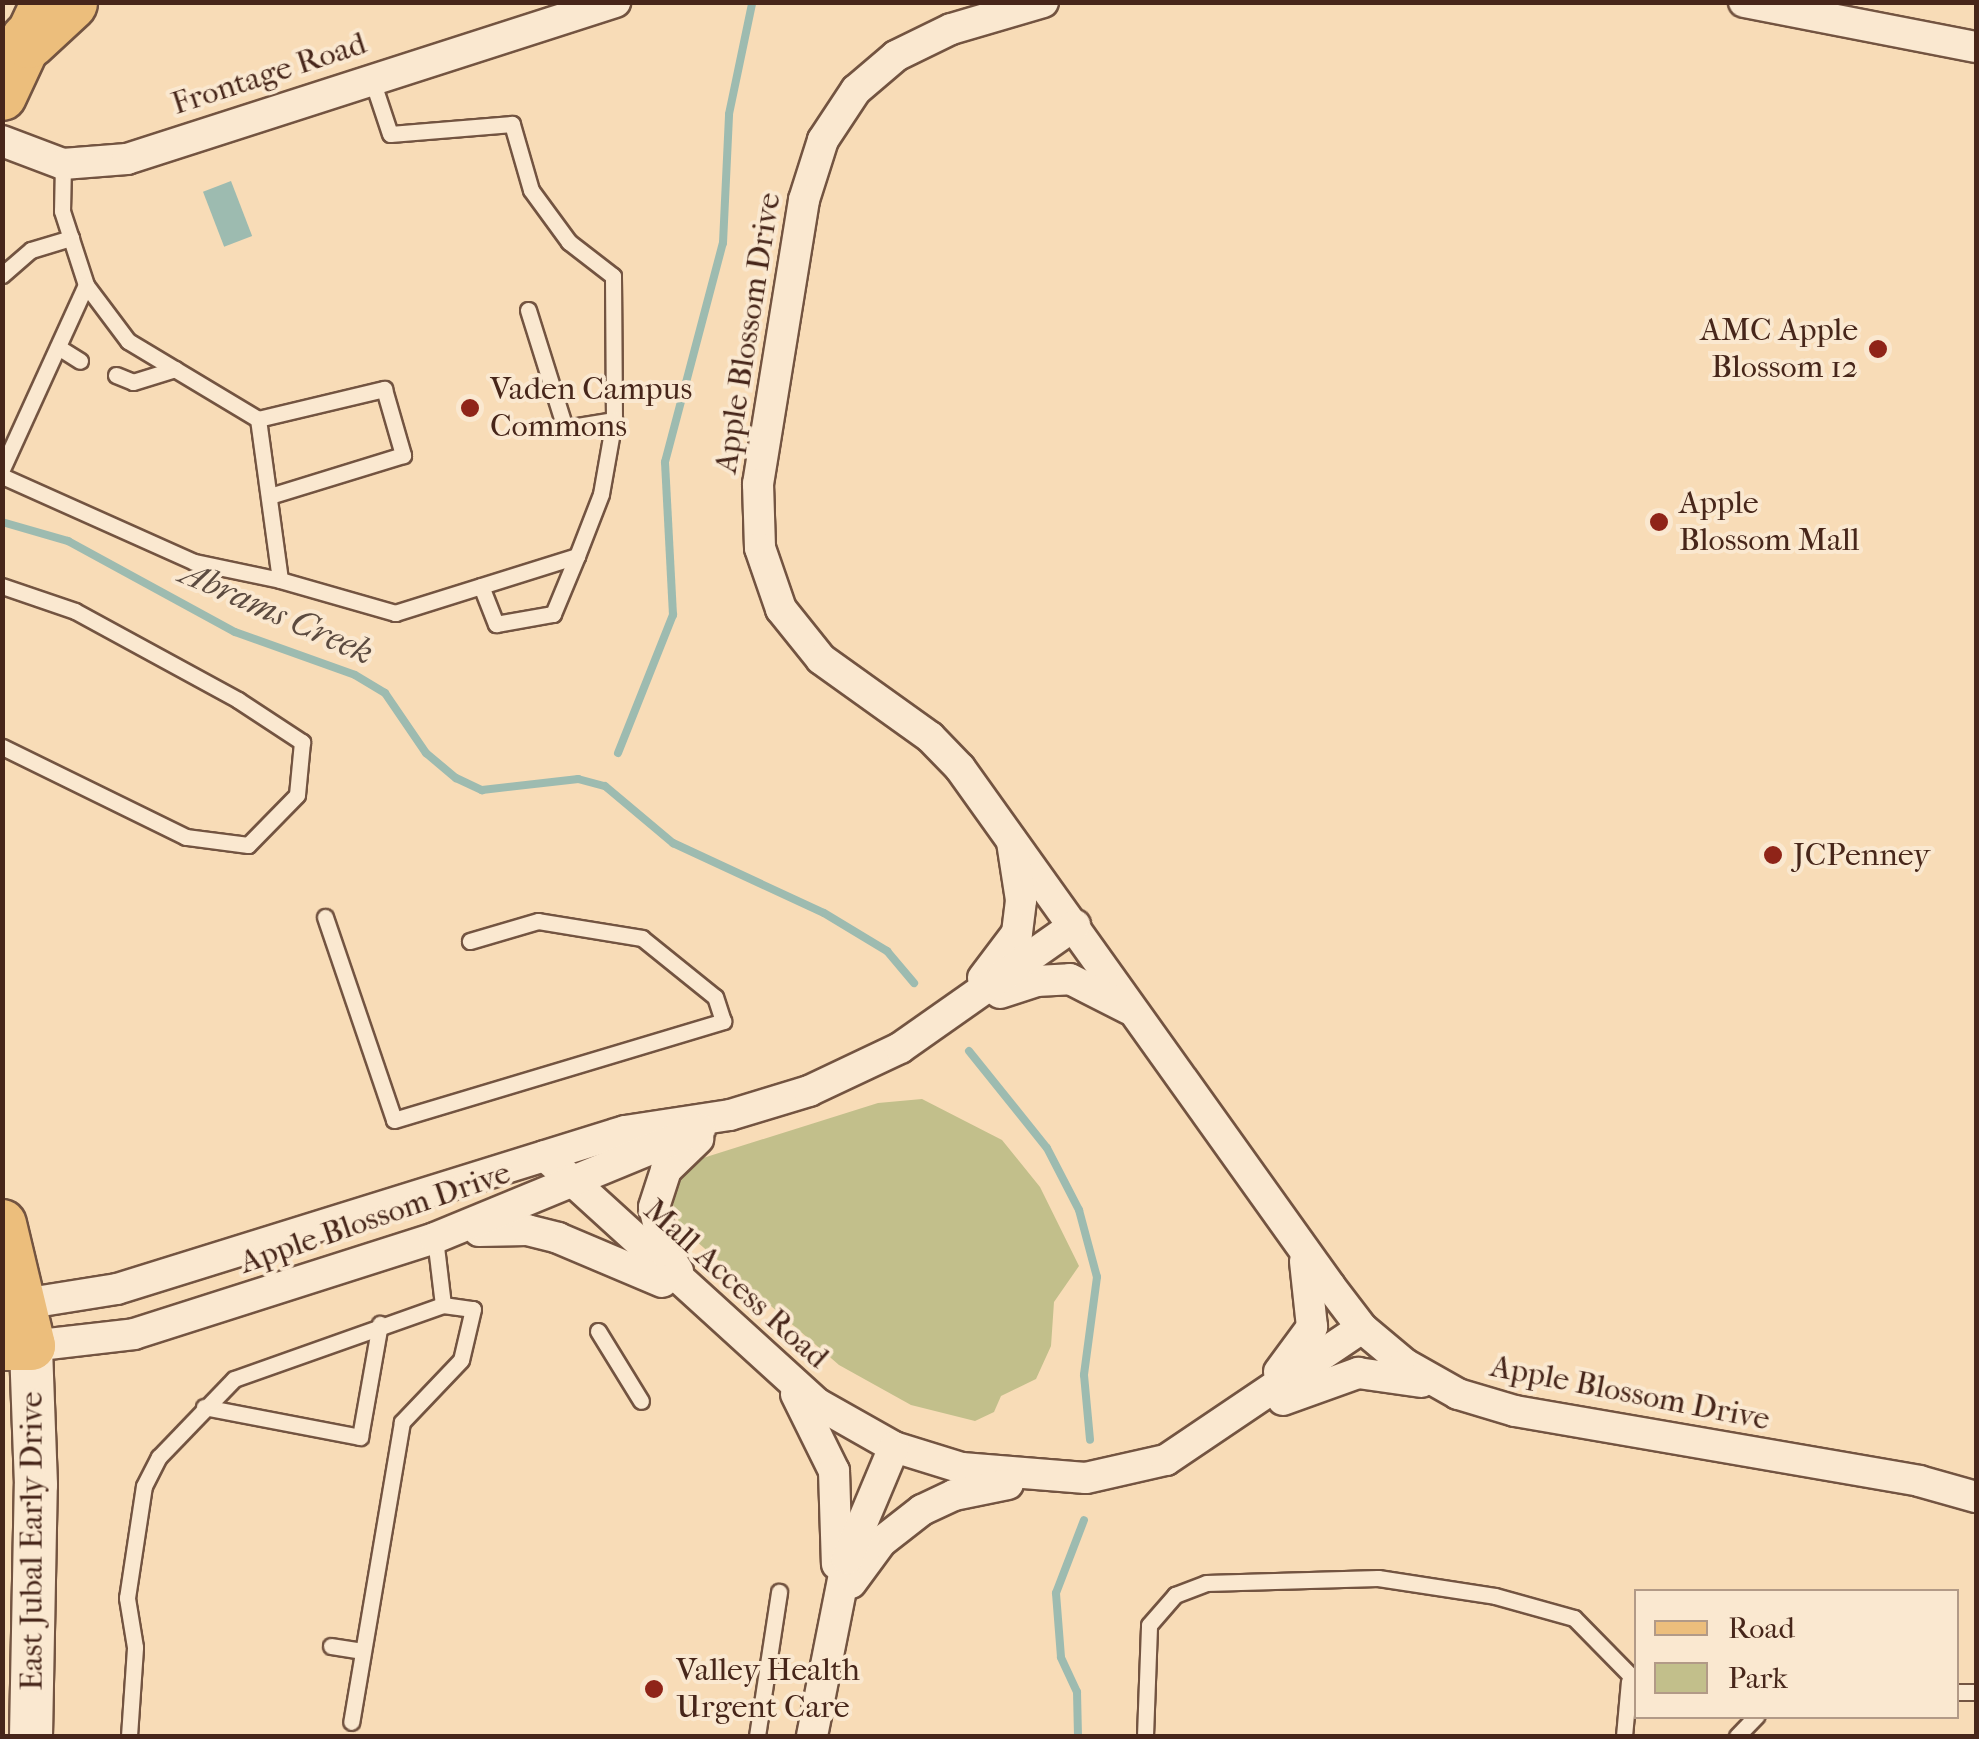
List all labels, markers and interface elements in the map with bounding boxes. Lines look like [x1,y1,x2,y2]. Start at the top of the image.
street label: Frontage Road [167,25,371,123]
street label: Apple Blossom Drive [707,190,789,476]
place label: AMC Apple Blossom 12 [1700,312,1858,387]
marker: AMC Apple Blossom 12 [1867,338,1889,360]
place label: Vaden Campus Commons [490,371,692,446]
marker: Vaden Campus Commons [459,397,481,419]
place label: Apple Blossom Mall [1679,485,1860,560]
marker: Apple Blossom Mall [1648,511,1670,533]
water label: Abrams Creek [174,552,380,674]
place label: JCPenney [1793,836,1930,874]
marker: JCPenney [1762,844,1784,866]
street label: Apple Blossom Drive [235,1154,515,1282]
street label: Mall Access Road [636,1191,836,1377]
street label: Apple Blossom Drive [1487,1347,1773,1439]
street label: East Jubal Early Drive [13,1391,51,1691]
legend [1634,1589,1959,1719]
text: Road [1728,1611,1795,1646]
place label: Valley Health Urgent Care [676,1652,860,1727]
text: Park [1728,1661,1788,1696]
marker: Valley Health Urgent Care [641,1676,667,1702]

